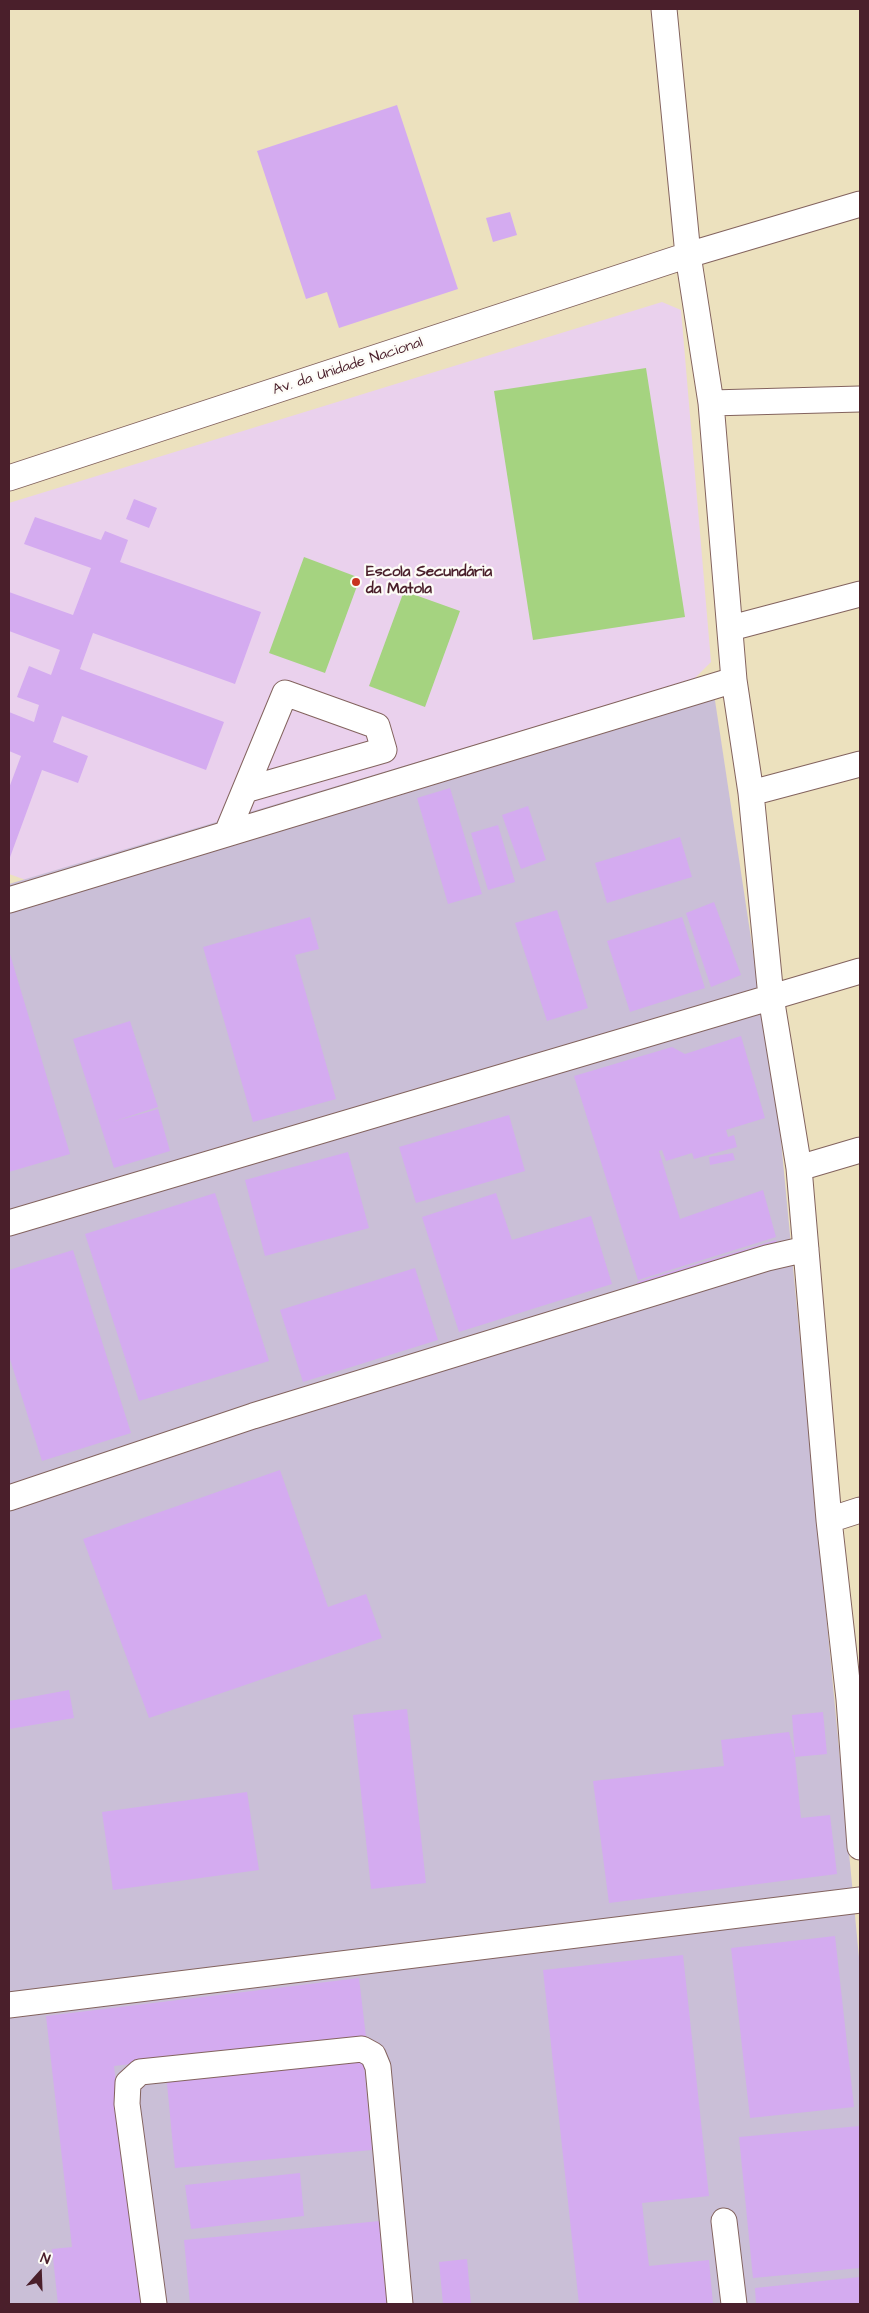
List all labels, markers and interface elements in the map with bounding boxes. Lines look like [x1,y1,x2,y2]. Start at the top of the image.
street label: Av. da Unidade Nacional [271,334,425,400]
place label: Escola Secundária da Matola [366,564,492,599]
marker: Escola Secundária da Matola [350,576,362,588]
north arrow [15,2248,65,2298]
text: N [38,2248,53,2270]

